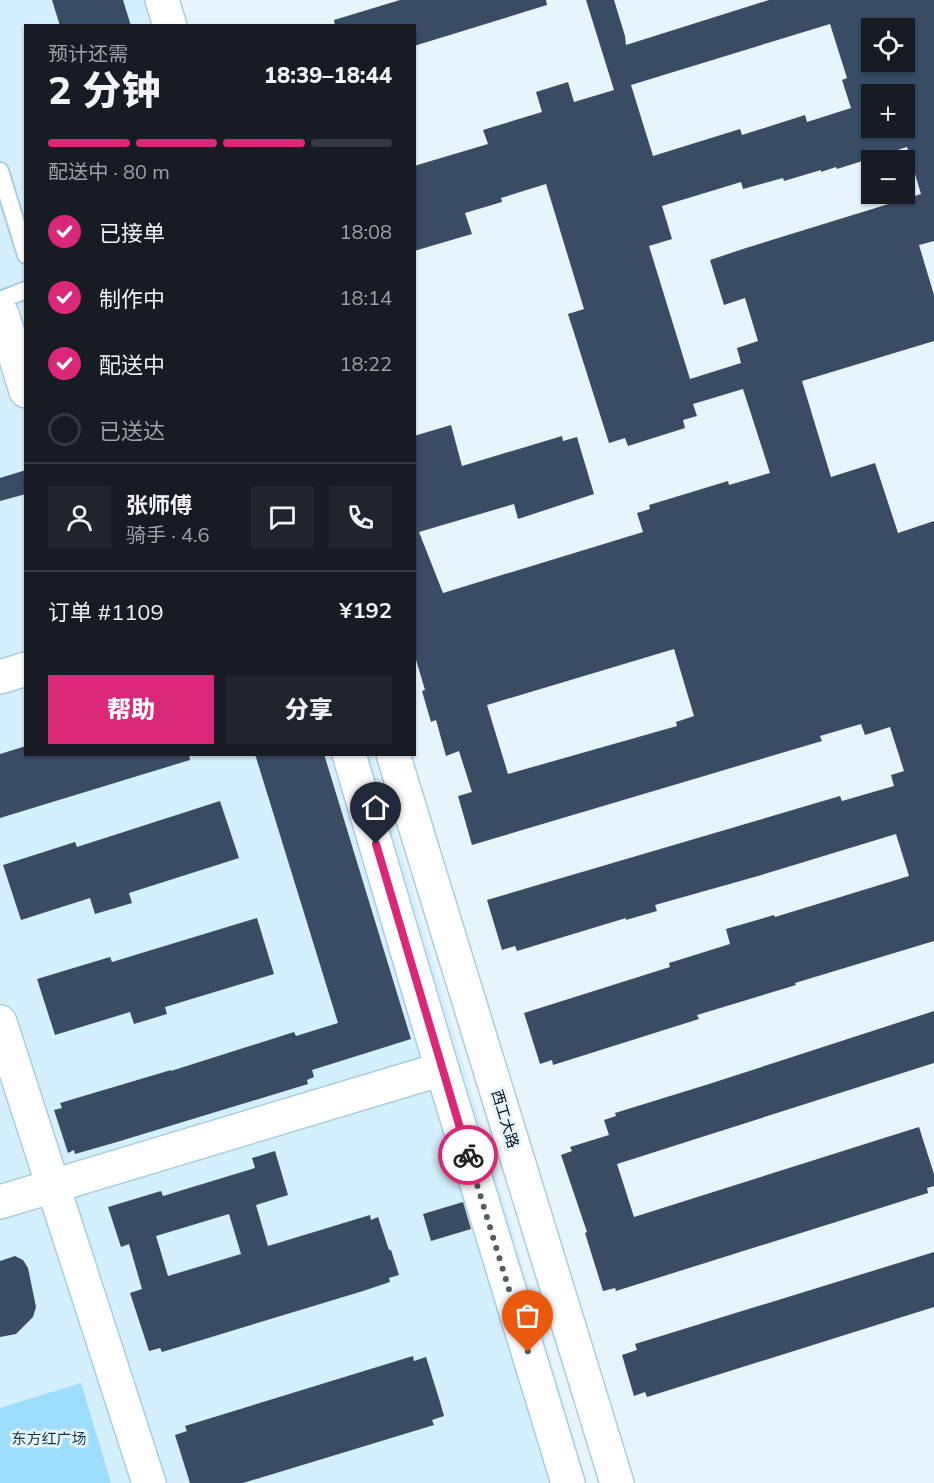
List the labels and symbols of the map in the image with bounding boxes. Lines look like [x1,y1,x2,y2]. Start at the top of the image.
pin [350,782,401,844]
street label: 西工大路 [488,1087,523,1150]
courier [438,1125,498,1185]
pin [502,1290,553,1352]
park label: 东方红广场 [11,1429,87,1448]

